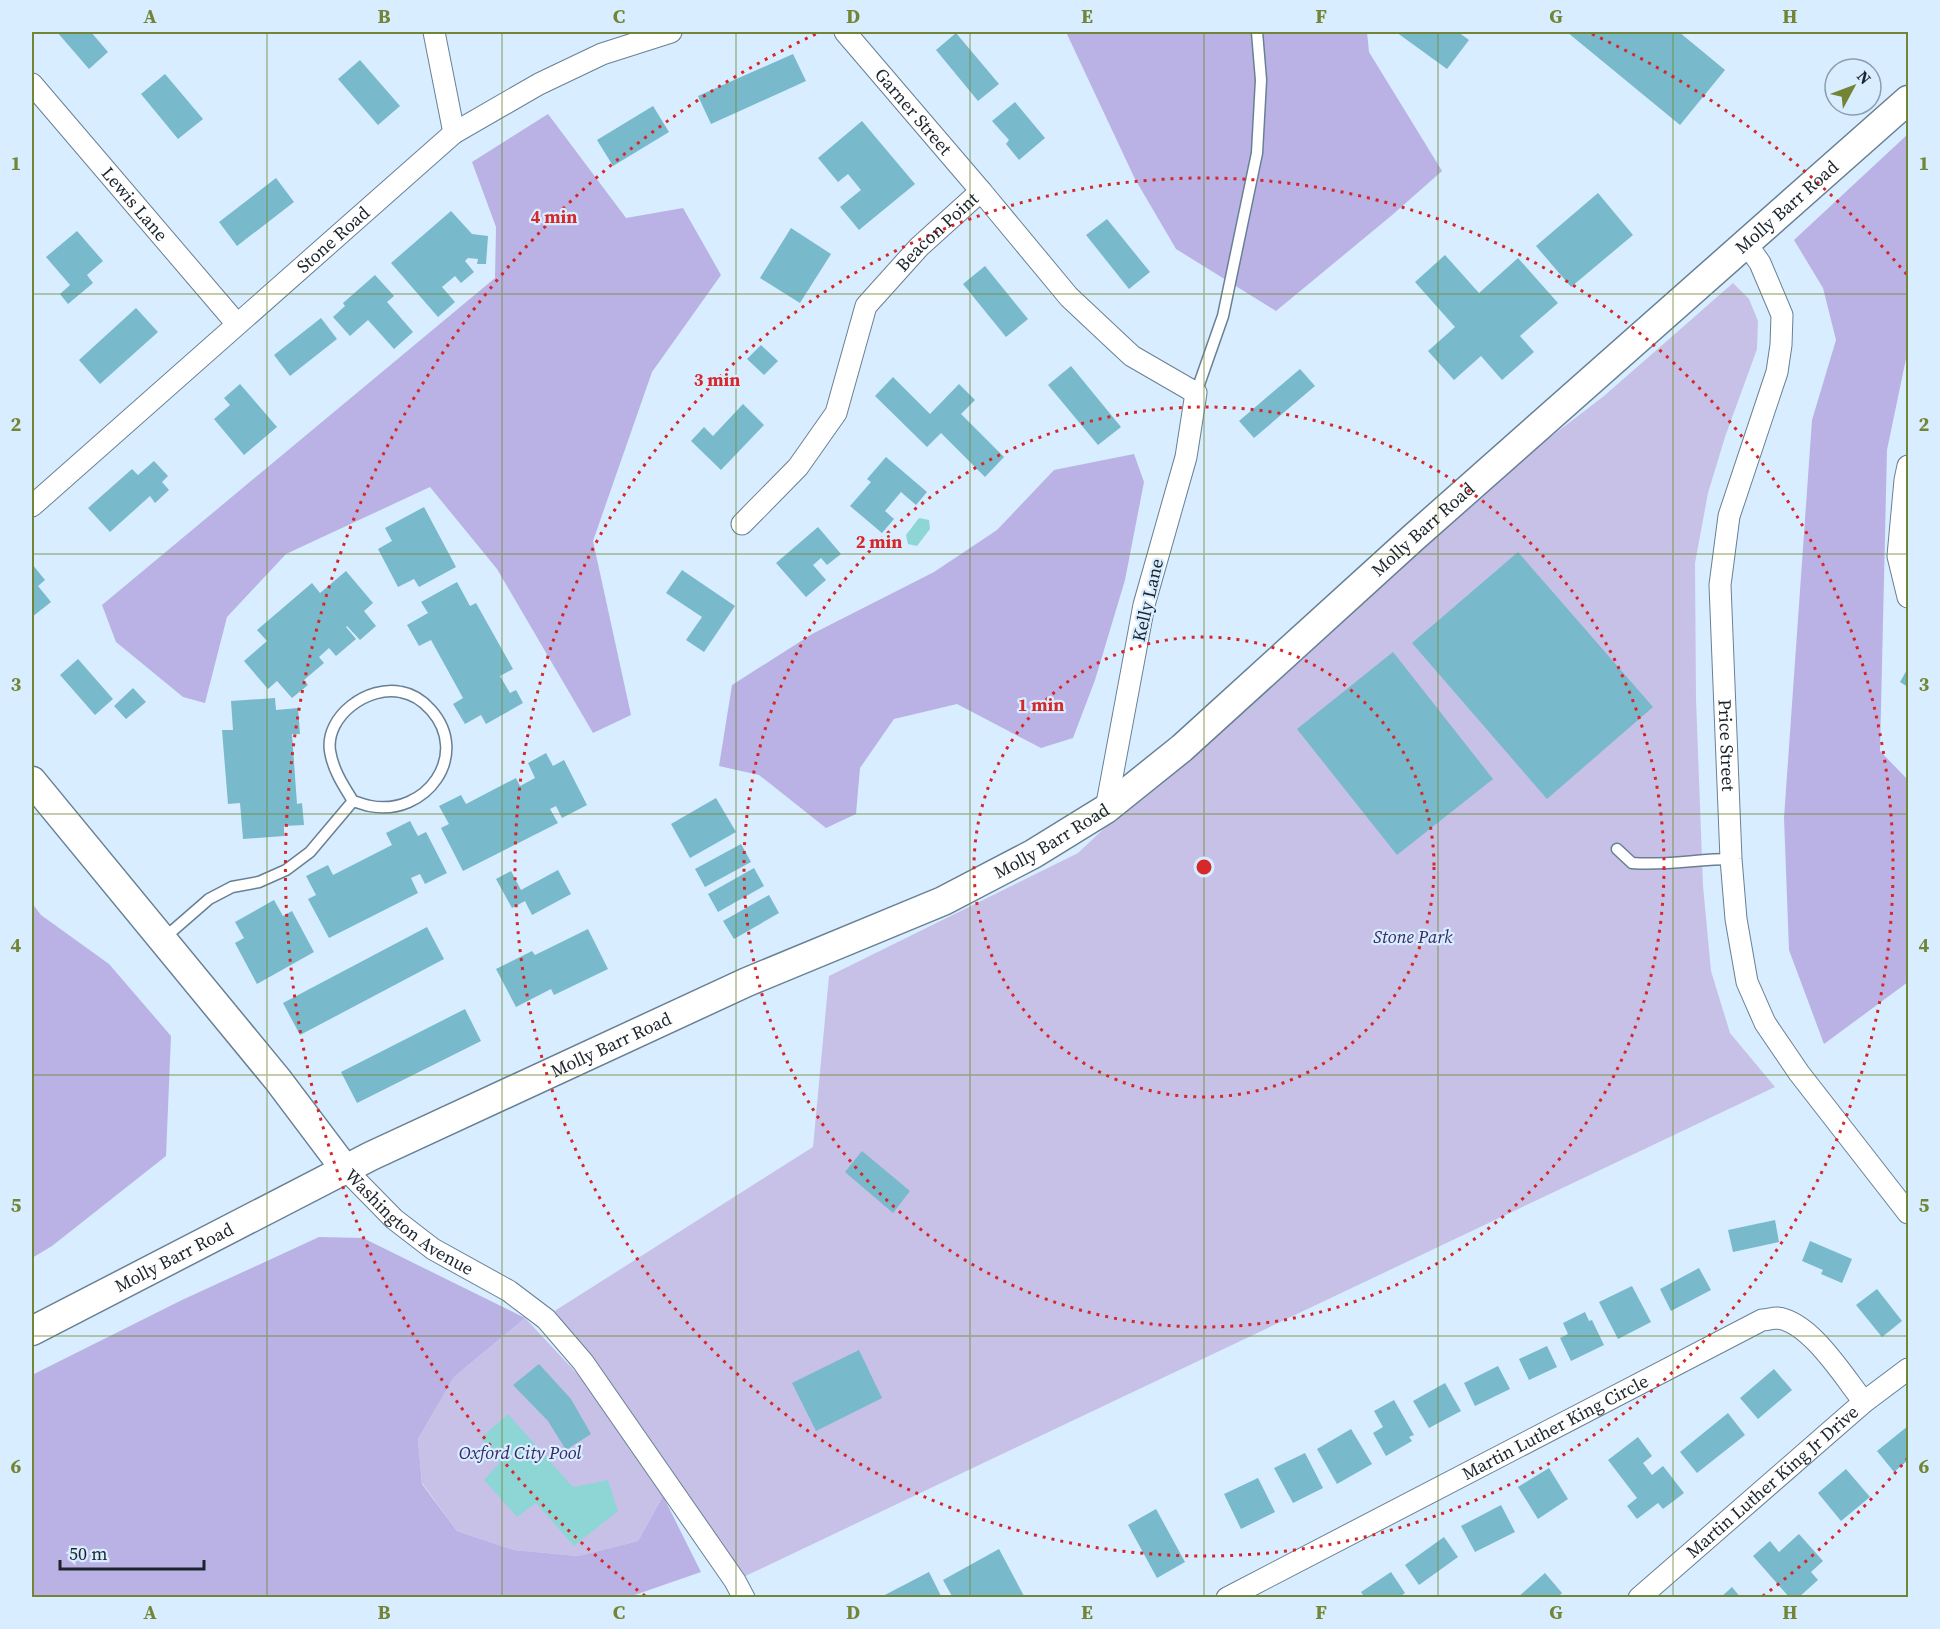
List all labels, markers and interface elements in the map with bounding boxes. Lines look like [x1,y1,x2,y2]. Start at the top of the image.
text: A [143,2,157,30]
text: B [377,2,391,30]
text: C [613,2,625,30]
text: D [846,2,860,30]
text: E [1081,2,1093,30]
text: F [1315,2,1327,30]
text: G [1549,2,1563,30]
text: H [1782,2,1798,30]
north arrow [1823,57,1883,117]
street label: Garner Street [869,62,958,161]
text: N [1852,66,1877,89]
text: 1 [11,149,21,177]
text: 1 [1919,149,1929,177]
street label: Molly Barr Road [1729,154,1844,259]
street label: Lewis Lane [96,161,174,246]
street label: Beacon Point [890,186,984,277]
street label: Stone Road [291,200,375,279]
text: 4 min [531,204,577,229]
text: 3 min [694,367,740,392]
text: 2 [11,410,22,438]
text: 2 [1919,410,1930,438]
street label: Molly Barr Road [1366,476,1480,582]
text: 2 min [856,529,902,554]
street label: Kelly Lane [1126,556,1169,644]
text: 3 [11,670,22,698]
text: 3 [1919,670,1930,698]
text: 1 min [1018,692,1064,717]
street label: Price Street [1713,699,1741,792]
street label: Molly Barr Road [989,797,1114,884]
centre of rings [1194,857,1214,877]
park label: Stone Park [1373,924,1453,949]
text: 4 [11,931,22,959]
text: 4 [1919,931,1930,959]
street label: Molly Barr Road [546,1006,675,1083]
street label: Washington Avenue [339,1163,478,1281]
text: 5 [11,1191,22,1219]
text: 5 [1919,1191,1930,1219]
street label: Molly Barr Road [110,1216,238,1298]
street label: Martin Luther King Circle [1457,1368,1653,1486]
street label: Martin Luther King Jr Drive [1681,1399,1864,1563]
park label: Oxford City Pool [459,1440,581,1465]
text: 6 [11,1452,22,1480]
text: 6 [1919,1452,1930,1480]
scale bar [60,1533,204,1571]
text: 50 m [69,1541,107,1566]
text: A [143,1598,157,1626]
text: B [377,1598,391,1626]
text: C [613,1598,625,1626]
text: D [846,1598,860,1626]
text: E [1081,1598,1093,1626]
text: F [1315,1598,1327,1626]
text: G [1549,1598,1563,1626]
text: H [1782,1598,1798,1626]

